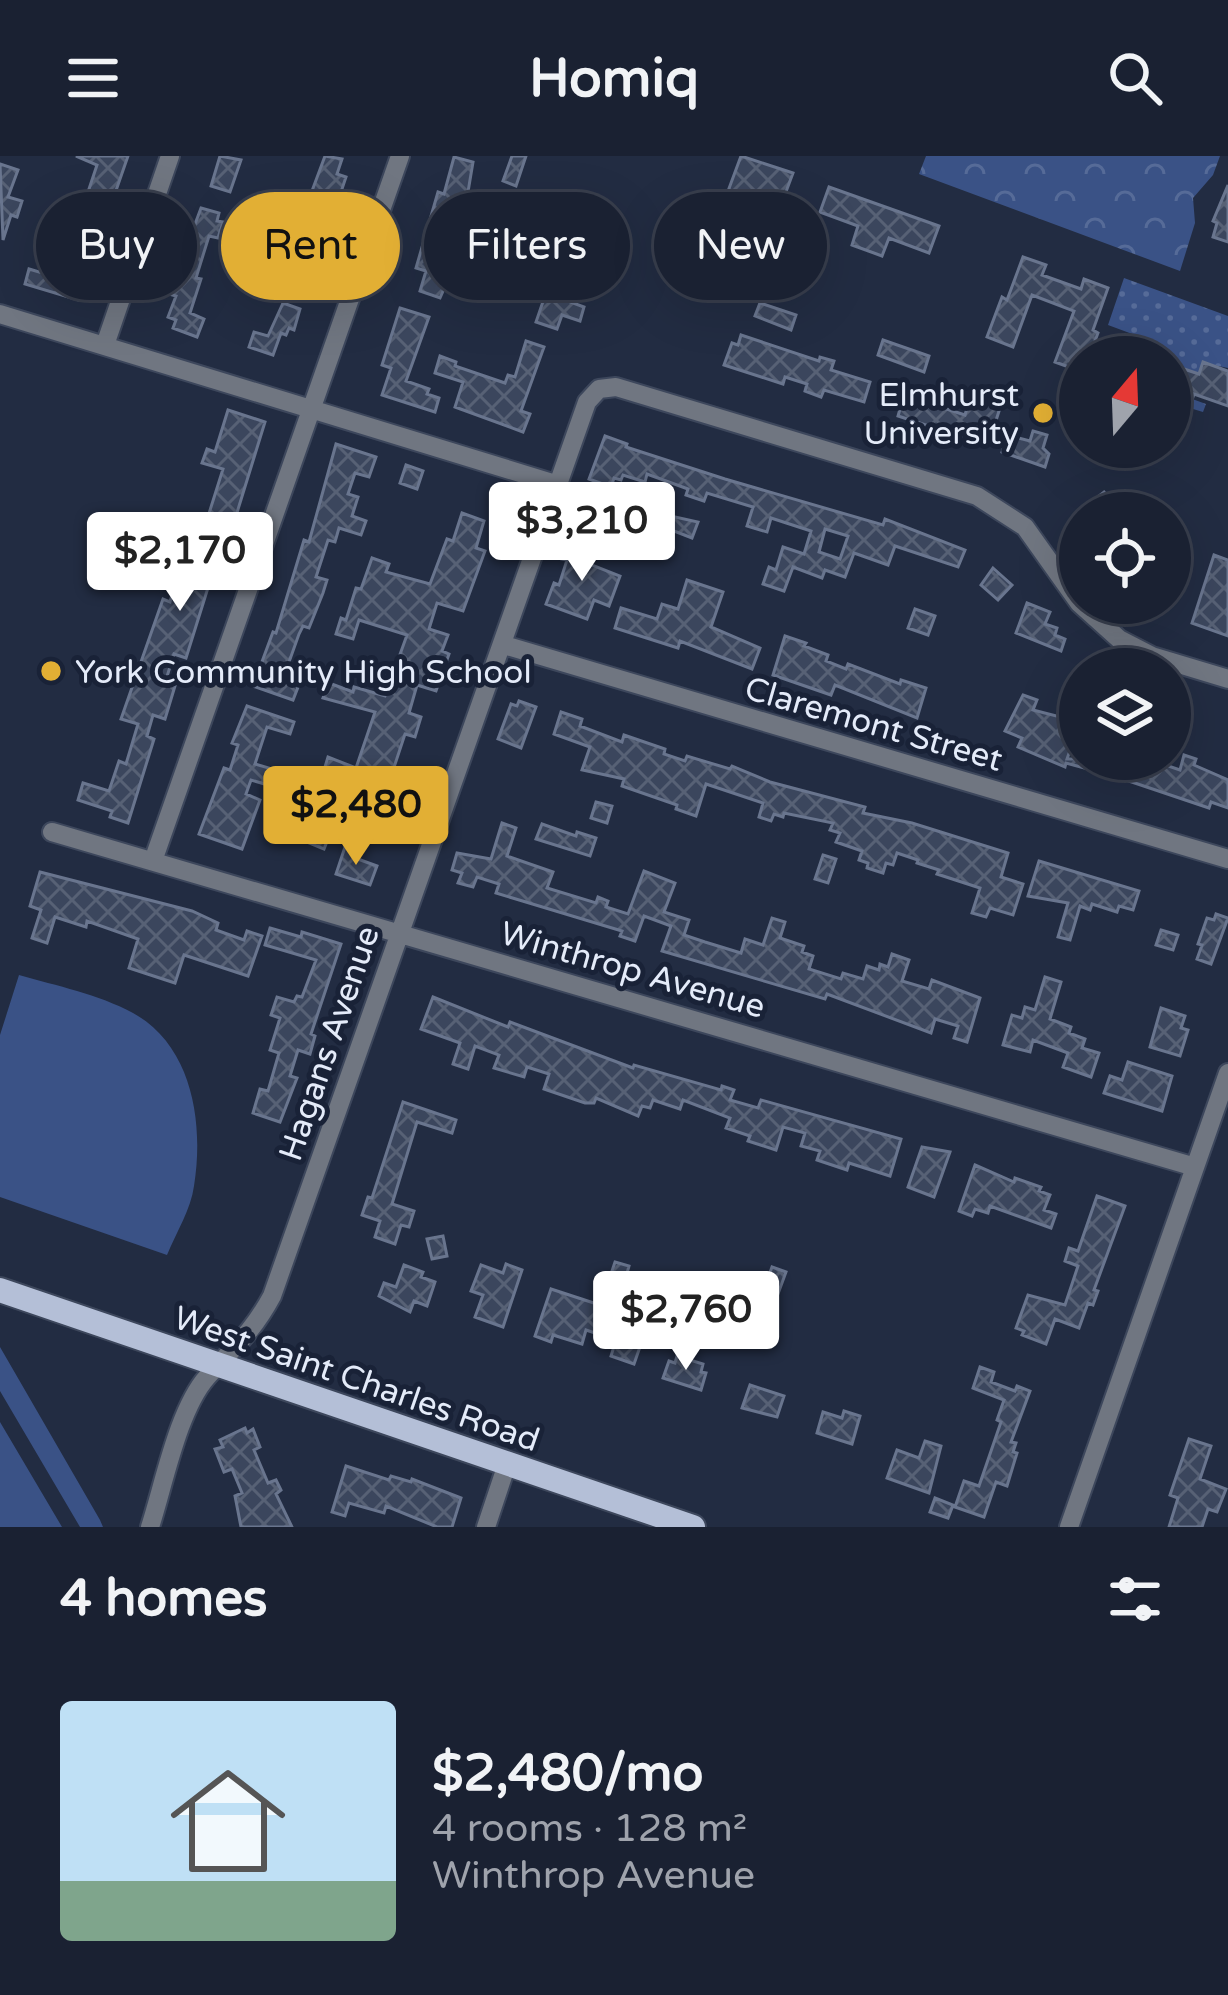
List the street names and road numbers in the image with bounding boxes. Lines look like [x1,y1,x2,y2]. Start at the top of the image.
street label: Claremont Street [740,669,1007,780]
street label: Winthrop Avenue [496,914,769,1027]
street label: Hagans Avenue [271,921,388,1166]
street label: West Saint Charles Road [169,1298,544,1460]

